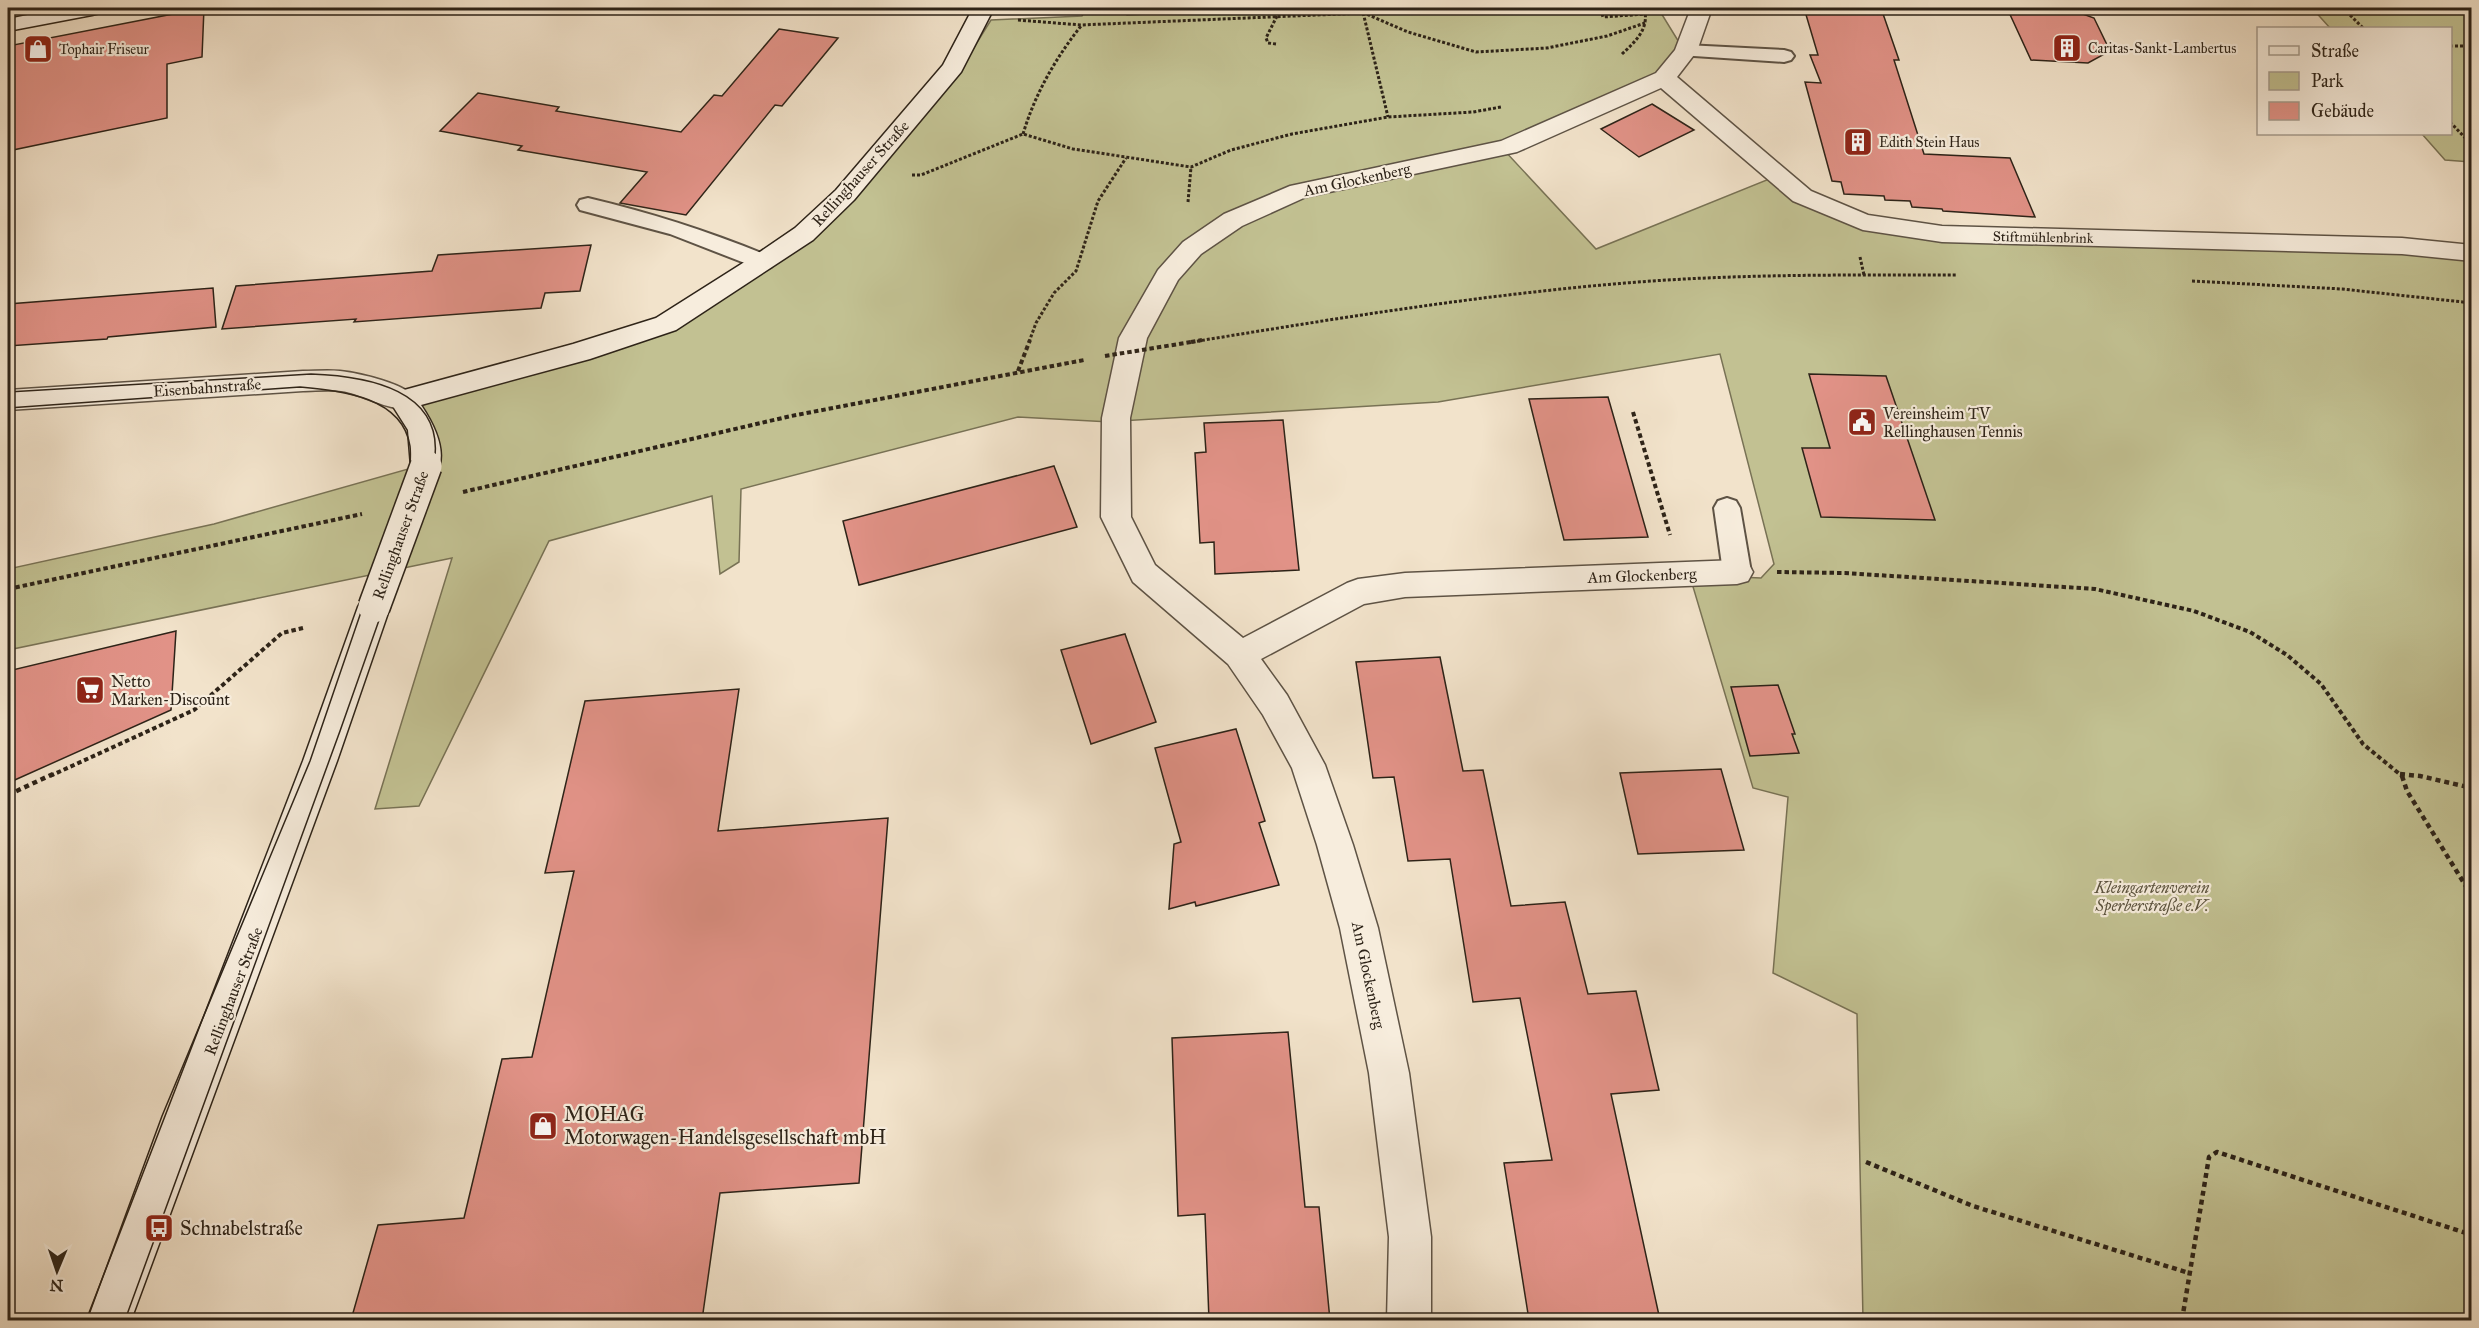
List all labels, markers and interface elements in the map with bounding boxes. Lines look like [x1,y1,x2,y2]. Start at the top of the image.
legend [2257,27,2452,135]
building icon: Caritas-Sankt-Lambertus [2051,32,2083,64]
shop icon: Tophair Friseur [22,33,54,65]
place label: Caritas-Sankt-Lambertus [2088,40,2236,57]
text: Straße [2311,40,2359,62]
place label: Tophair Friseur [59,41,150,58]
text: Park [2311,70,2344,92]
text: Gebäude [2311,100,2374,122]
street label: Rellinghauser Straße [808,116,914,231]
building icon: Edith Stein Haus [1842,126,1874,158]
place label: Edith Stein Haus [1879,134,1979,151]
street label: Am Glockenberg [1301,159,1413,201]
street label: Stiftmühlenbrink [1993,228,2094,247]
street label: Eisenbahnstraße [152,374,262,401]
place label: Vereinsheim TV Rellinghausen Tennis [1882,404,2023,442]
public building icon: Vereinsheim TV Rellinghausen Tennis [1846,406,1878,438]
street label: Rellinghauser Straße [368,468,434,603]
street label: Am Glockenberg [1586,564,1697,588]
place label: Netto Marken-Discount [111,672,230,709]
supermarket icon: Netto Marken-Discount [74,674,106,706]
park label: Kleingartenverein Sperberstraße e.V. [2094,878,2210,916]
street label: Am Glockenberg [1347,919,1389,1031]
street label: Rellinghauser Straße [200,924,268,1058]
place label: MOHAG Motorwagen-Handelsgesellschaft mbH [564,1102,886,1150]
shop icon: MOHAG Motorwagen-Handelsgesellschaft mbH [527,1110,559,1142]
bus stop icon: Schnabelstraße [143,1212,175,1244]
place label: Schnabelstraße [180,1216,303,1240]
north arrow [27,1241,87,1301]
text: N [49,1276,64,1295]

